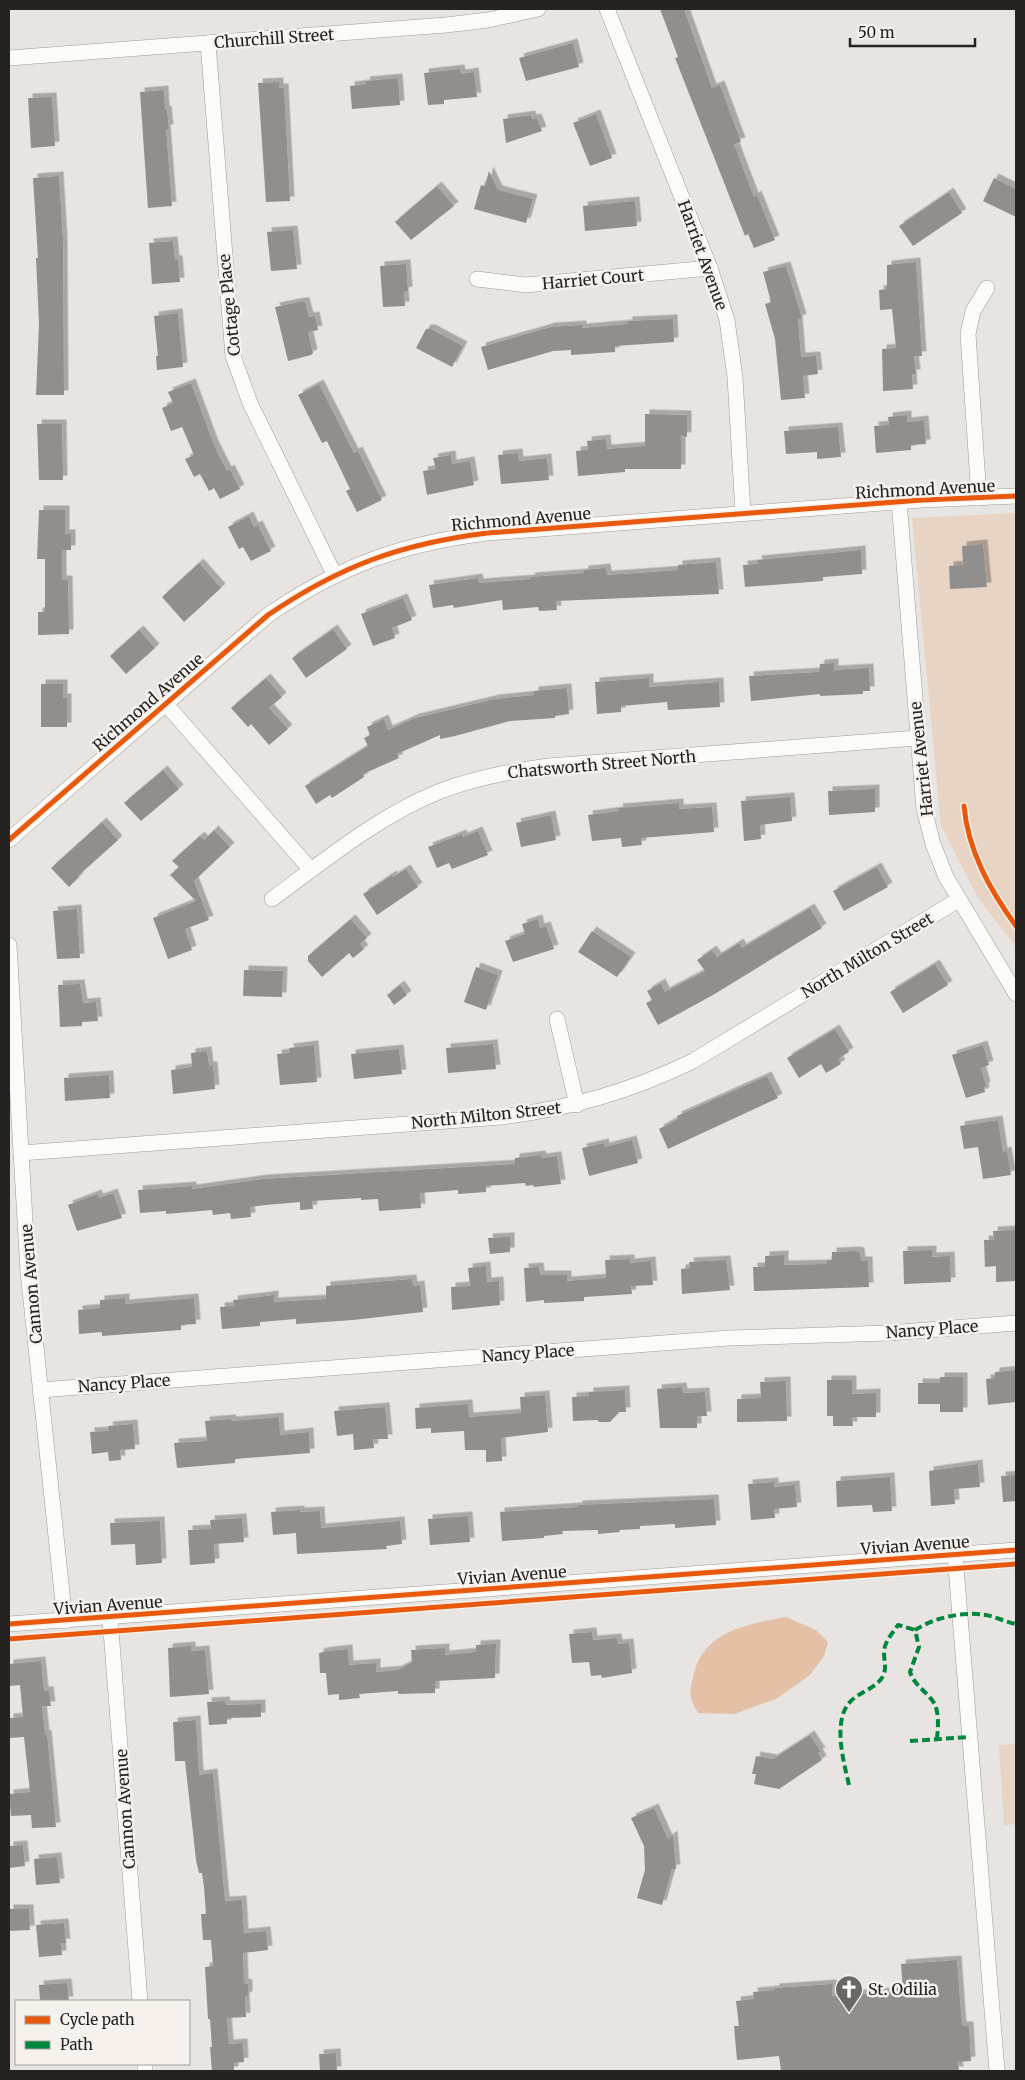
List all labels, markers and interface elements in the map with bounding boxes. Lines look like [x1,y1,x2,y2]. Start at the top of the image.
scale bar [850,15,975,47]
text: 50 m [858,23,895,42]
street label: Churchill Street [213,24,335,52]
street label: Harriet Avenue [674,197,732,313]
street label: Cottage Place [214,253,244,357]
street label: Harriet Court [541,265,646,293]
street label: Richmond Avenue [855,475,995,503]
street label: Richmond Avenue [450,503,592,535]
street label: Richmond Avenue [89,649,207,755]
street label: Harriet Avenue [905,701,937,817]
street label: Chatsworth Street North [507,746,697,782]
street label: North Milton Street [797,907,937,1002]
street label: North Milton Street [410,1097,563,1133]
street label: Cannon Avenue [16,1223,46,1345]
street label: Nancy Place [885,1316,979,1342]
street label: Nancy Place [481,1340,575,1366]
street label: Nancy Place [77,1370,171,1396]
street label: Vivian Avenue [859,1531,970,1559]
street label: Vivian Avenue [456,1561,567,1589]
street label: Vivian Avenue [52,1591,163,1619]
street label: Cannon Avenue [111,1748,139,1870]
church icon: St. Odilia [834,1974,864,2013]
place label: St. Odilia [868,1979,937,1999]
legend [15,2000,190,2065]
text: Cycle path [60,2010,135,2029]
text: Path [60,2035,93,2054]

